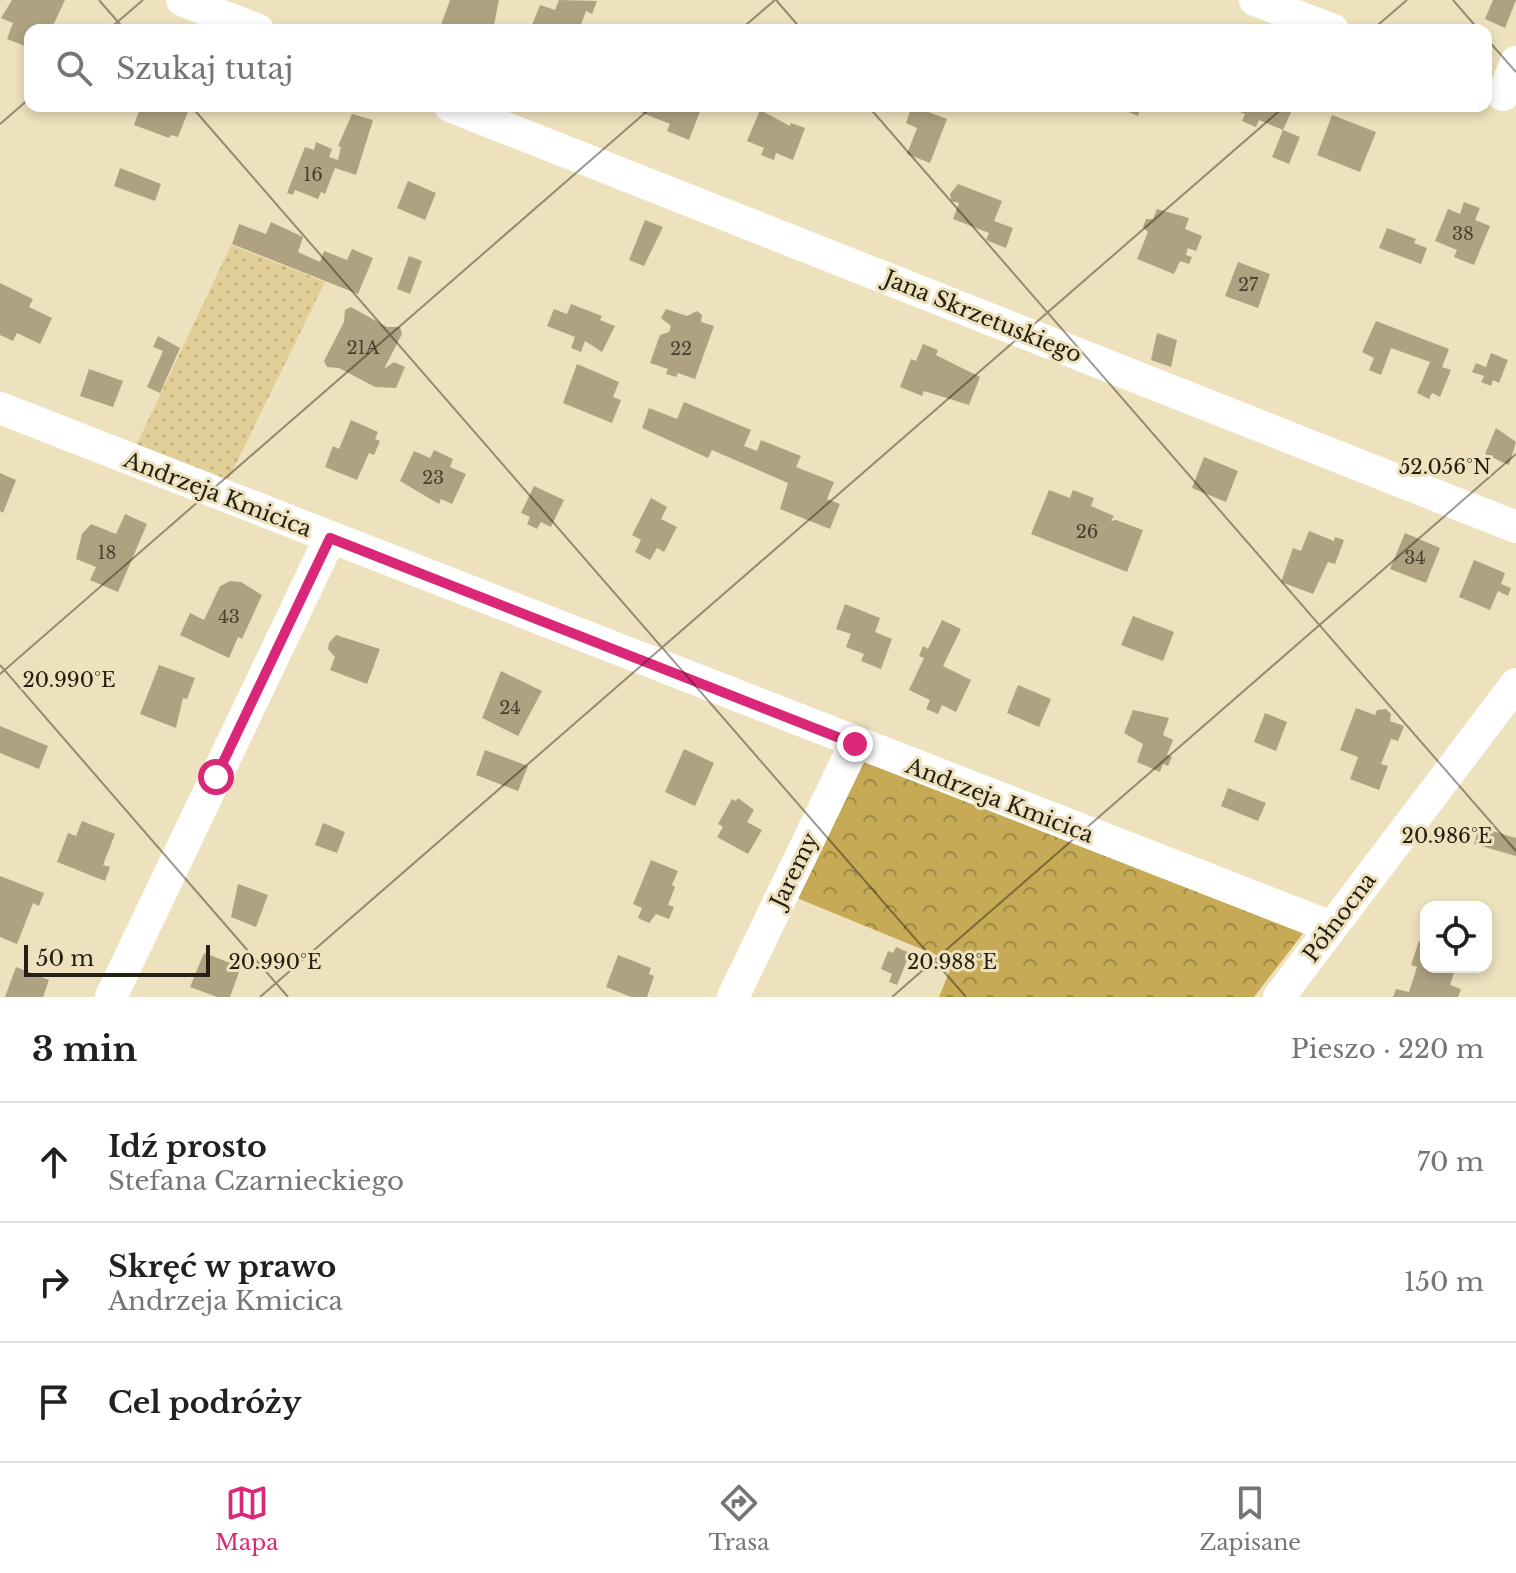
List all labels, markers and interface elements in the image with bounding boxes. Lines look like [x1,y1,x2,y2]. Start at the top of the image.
search box [24,24,1492,112]
icon: search [52,46,96,90]
text: Szukaj tutaj [116,50,293,87]
house number: 16 [303,164,323,186]
house number: 38 [1452,223,1474,245]
street label: Jana Skrzetuskiego [877,263,1086,368]
house number: 27 [1238,274,1259,296]
house number: 21A [346,337,381,359]
house number: 22 [670,338,692,360]
street label: Andrzeja Kmicica [119,446,316,543]
text: 52.056°N [1399,455,1491,479]
house number: 23 [422,467,444,489]
house number: 26 [1076,521,1098,543]
house number: 18 [98,542,116,564]
house number: 34 [1404,547,1426,569]
house number: 43 [218,606,240,628]
text: 20.990°E [23,668,115,692]
house number: 24 [499,697,521,719]
route end [837,726,873,762]
street label: Andrzeja Kmicica [901,752,1098,849]
route start [198,759,234,795]
text: 20.986°E [1402,824,1492,848]
street label: Jaremy [763,828,824,915]
street label: Północna [1297,867,1382,967]
map controls [1420,901,1492,973]
button: locate [1420,901,1492,973]
scale bar [24,941,210,977]
text: 50 m [36,945,94,972]
text: 20.990°E [229,950,321,974]
text: 20.988°E [907,950,997,974]
text: 3 min [32,1028,137,1070]
text: Pieszo · 220 m [1291,1033,1484,1065]
text: Idź prosto [108,1128,267,1165]
icon: ahead [32,1140,76,1184]
text: 70 m [1417,1146,1484,1178]
text: Stefana Czarnieckiego [108,1165,404,1197]
text: Skręć w prawo [108,1248,336,1285]
icon: right [32,1260,76,1304]
text: 150 m [1404,1266,1484,1298]
text: Andrzeja Kmicica [108,1285,343,1317]
icon: arrive [32,1380,76,1424]
text: Cel podróży [108,1384,301,1421]
tab: Mapa [215,1481,278,1556]
tab: Trasa [708,1481,769,1556]
tab: Zapisane [1199,1481,1301,1556]

